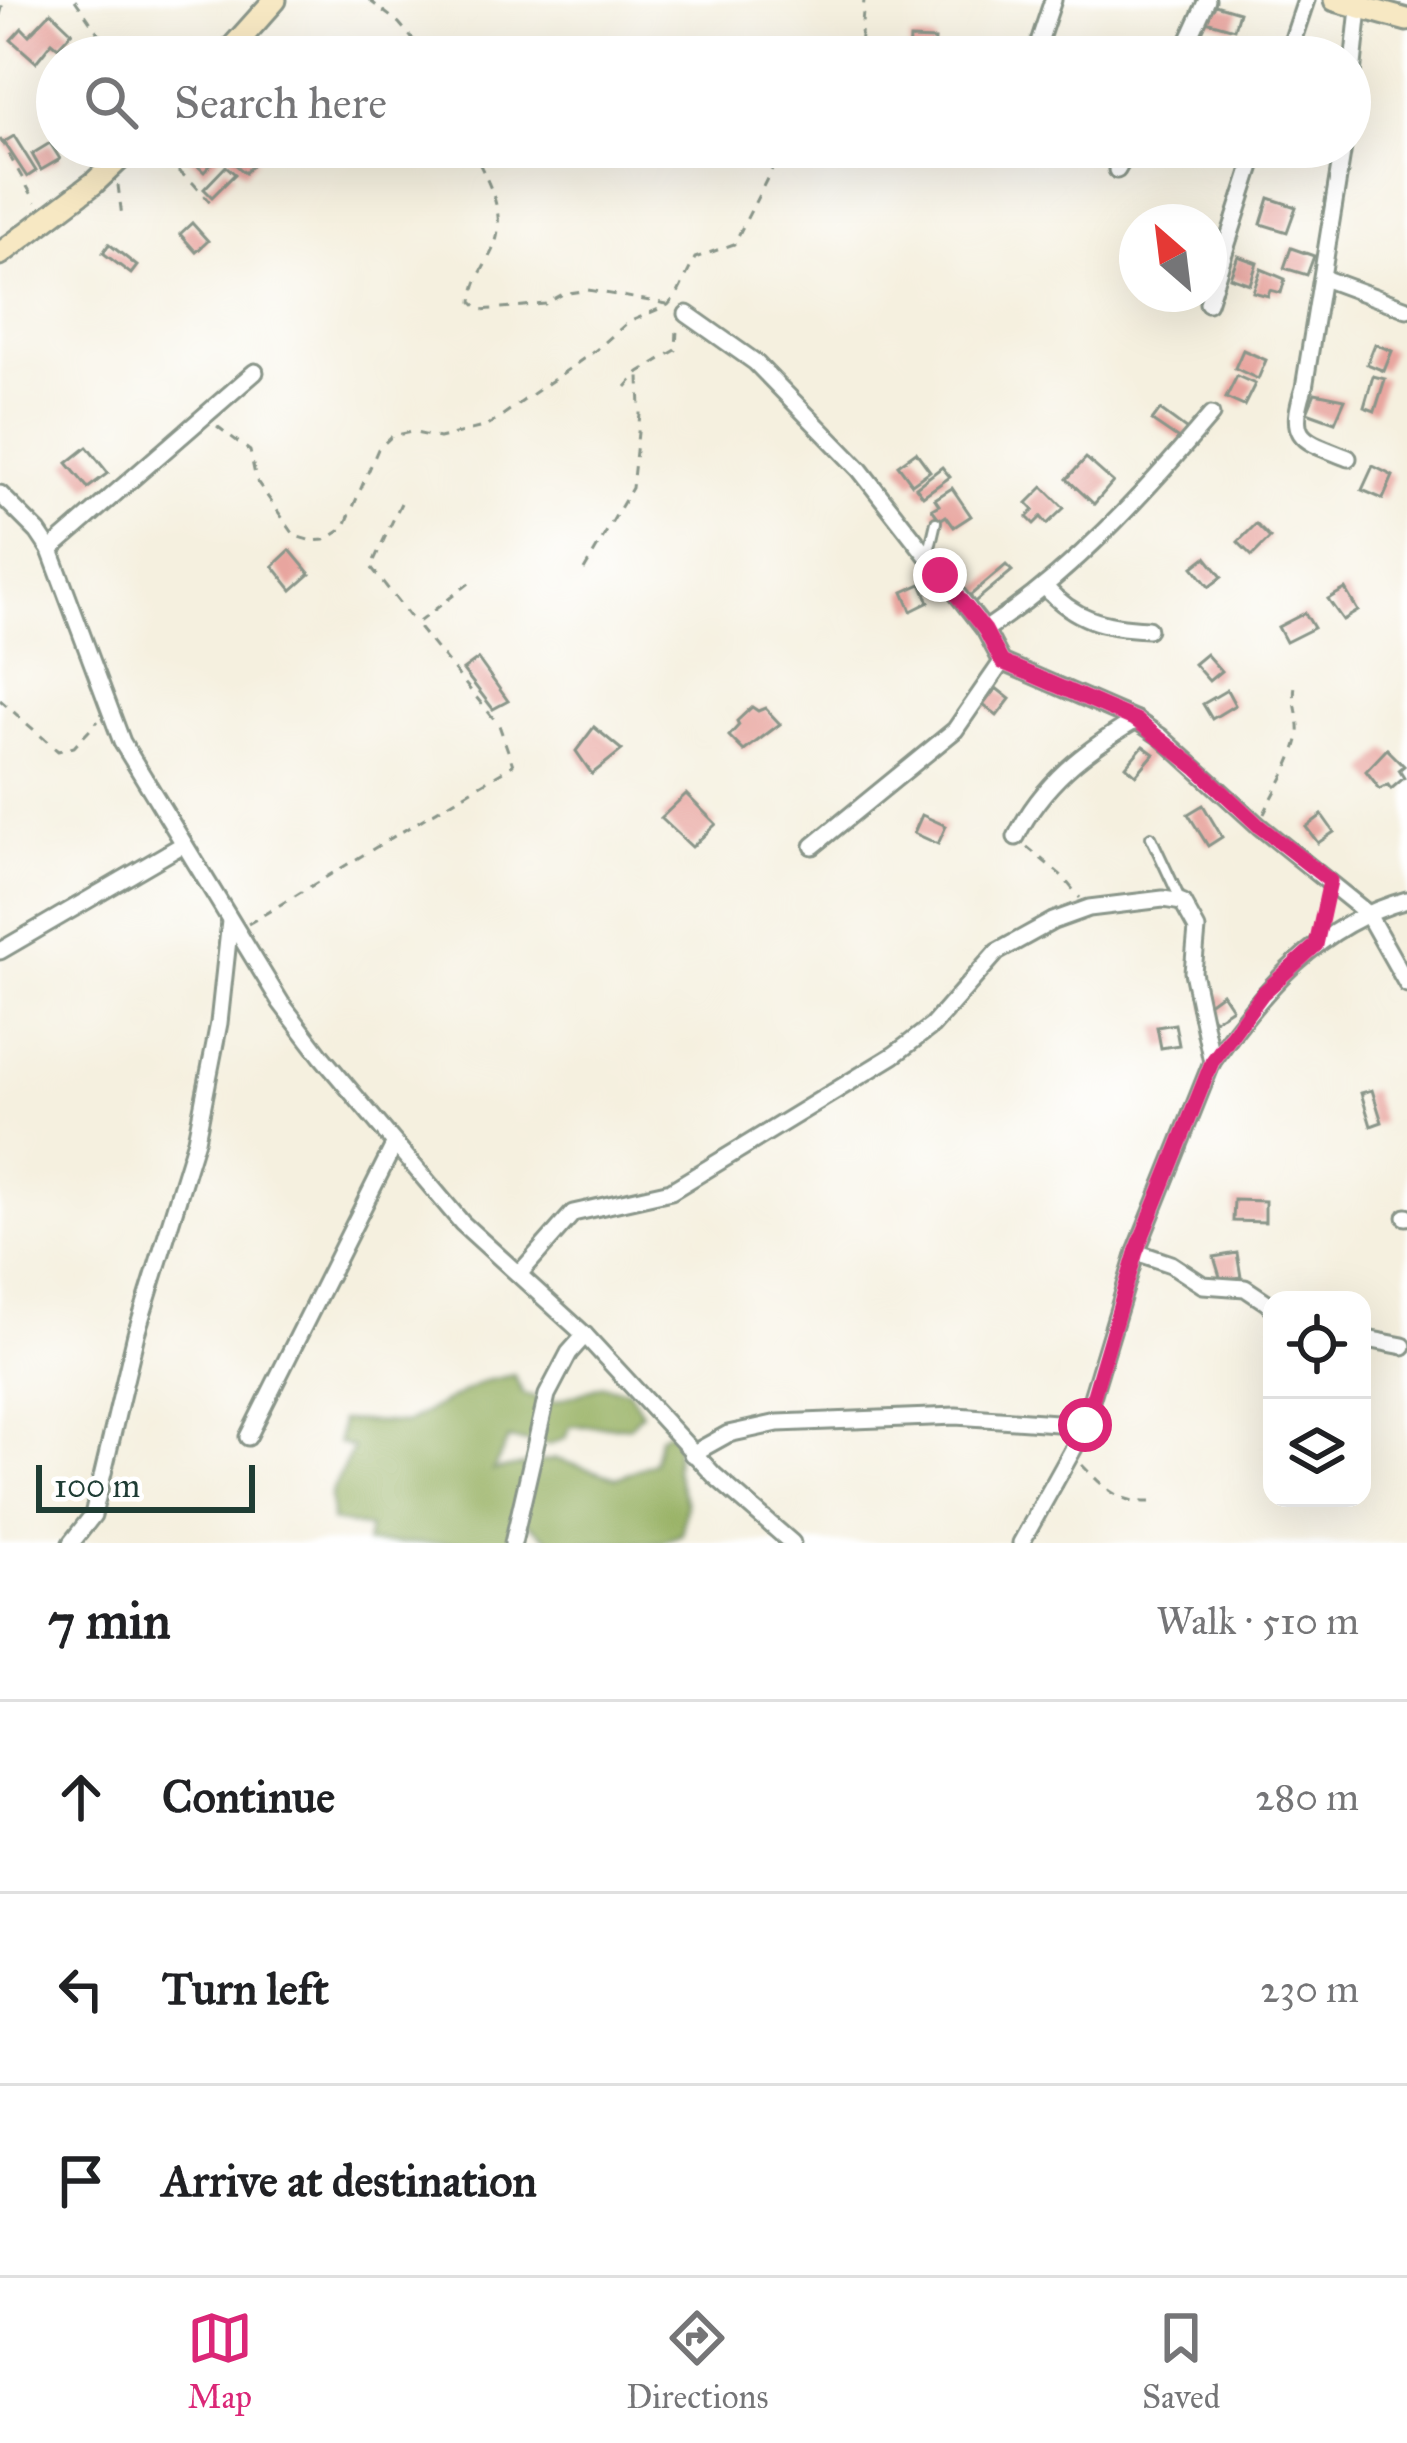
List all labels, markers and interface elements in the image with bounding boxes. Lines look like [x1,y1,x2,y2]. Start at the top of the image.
search box [36,36,1371,168]
icon: search [78,69,144,135]
text: Search here [174,75,387,130]
north arrow [1119,204,1227,312]
route end [913,548,967,602]
map controls [1263,1291,1371,1507]
button: locate [1263,1291,1371,1399]
route start [1058,1398,1112,1452]
button: layers [1263,1399,1371,1507]
scale bar [36,1459,255,1512]
text: 100 m [54,1466,140,1506]
text: 7 min [48,1590,171,1652]
text: Walk · 510 m [1156,1597,1359,1645]
icon: ahead [48,1764,114,1830]
text: Continue [162,1769,335,1824]
text: 280 m [1255,1773,1359,1821]
icon: left [48,1956,114,2022]
text: Turn left [162,1961,329,2016]
text: 230 m [1260,1965,1359,2013]
icon: arrive [48,2148,114,2214]
text: Arrive at destination [162,2153,537,2208]
tab: Map [187,2305,253,2417]
tab: Directions [626,2305,768,2417]
tab: Saved [1142,2305,1220,2417]

